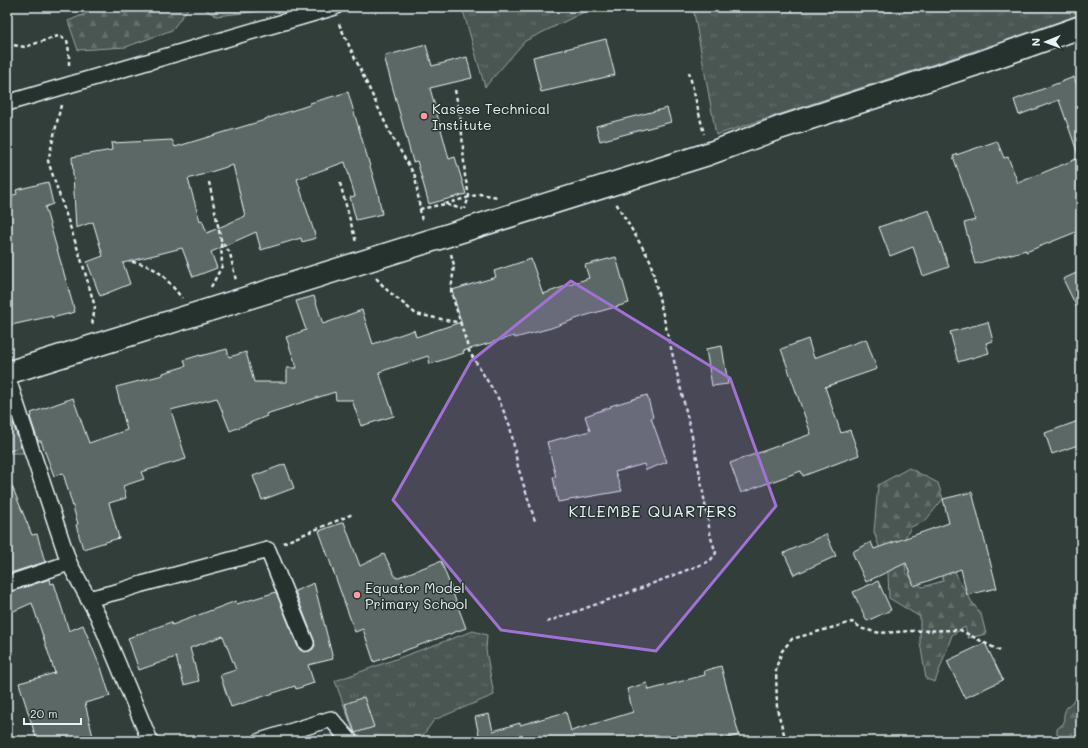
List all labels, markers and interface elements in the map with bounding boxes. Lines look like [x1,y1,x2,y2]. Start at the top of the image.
north arrow [1026,22,1066,62]
text: N [1028,38,1043,46]
place label: Kasese Technical Institute [432,99,550,134]
marker: Kasese Technical Institute [419,111,429,121]
district label: KILEMBE QUARTERS [568,500,738,521]
place label: Equator Model Primary School [365,578,468,613]
marker: Equator Model Primary School [352,590,362,600]
scale bar [24,700,81,726]
text: 20 m [30,705,58,721]

